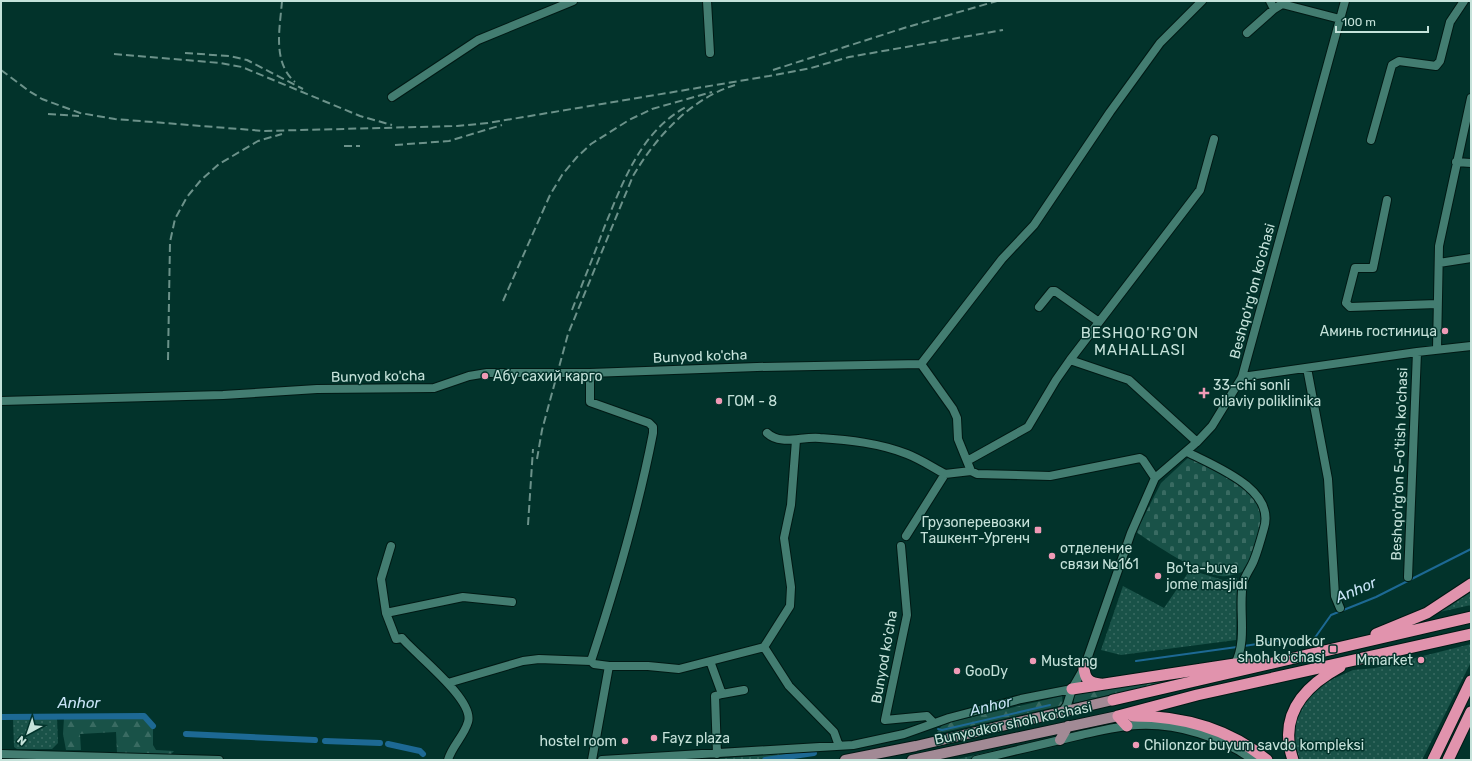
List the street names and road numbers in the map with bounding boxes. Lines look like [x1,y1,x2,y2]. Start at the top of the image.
street label: Beshqo'rg'on ko'chasi [1226,222,1279,361]
street label: Bunyod ko'cha [653,346,748,367]
street label: Bunyod ko'cha [331,367,425,386]
street label: Beshqo'rg'on 5-o'tish ko'chasi [1388,367,1411,561]
street label: Bunyod ko'cha [868,609,901,705]
street label: Bunyodkor shoh ko'chasi [933,698,1093,748]

